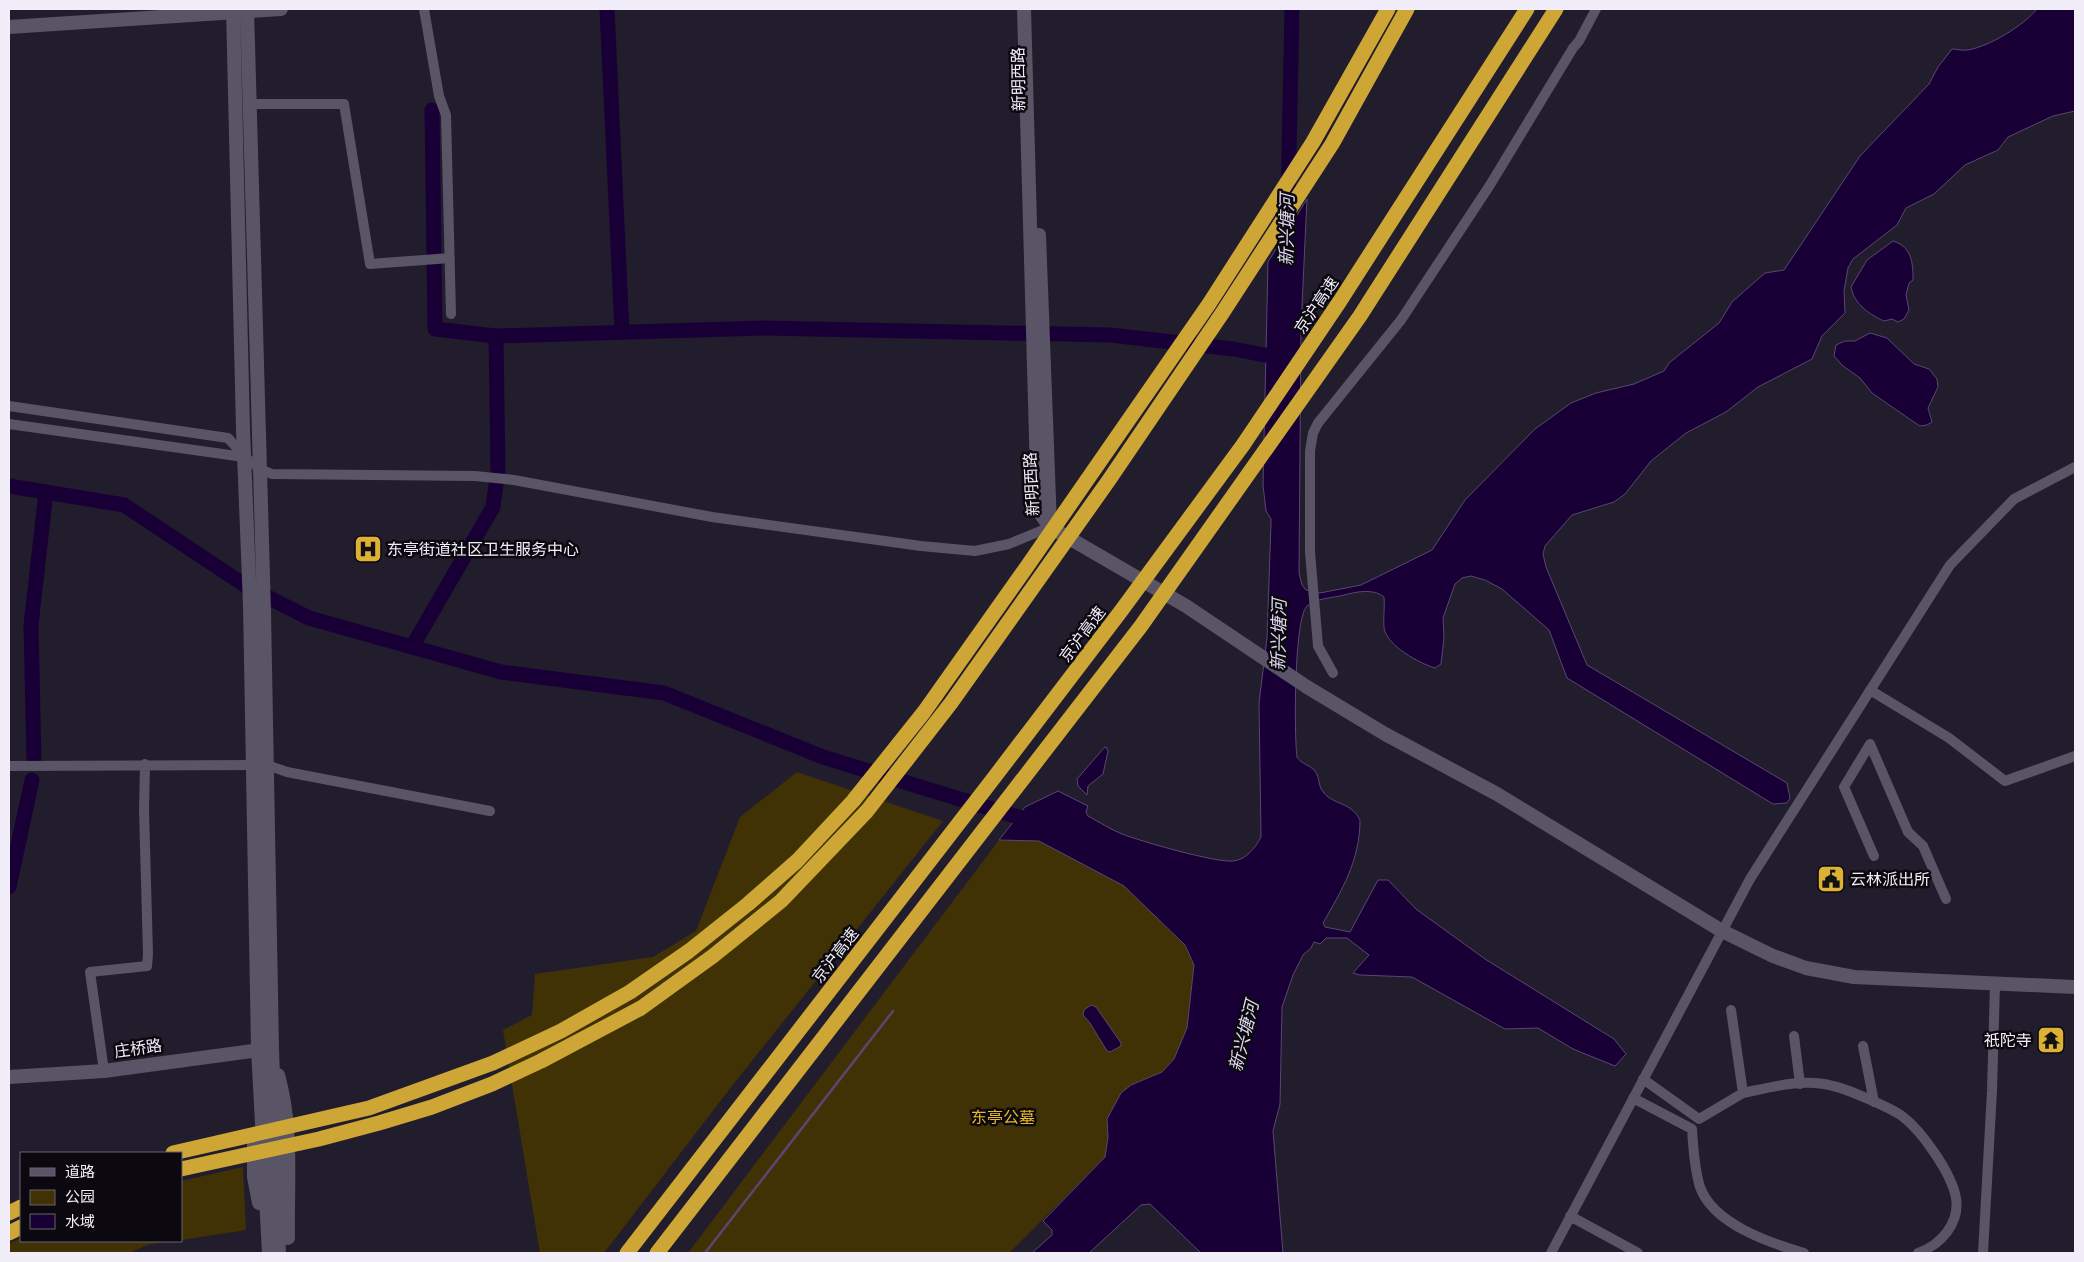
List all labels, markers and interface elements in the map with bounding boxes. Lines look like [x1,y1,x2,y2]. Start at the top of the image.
street label: 新明西路 [1009,47,1030,111]
water label: 新兴塘河 [1276,191,1299,266]
street label: 京沪高速 [1291,274,1343,338]
street label: 新明西路 [1021,451,1044,516]
hospital icon: 东亭街道社区卫生服务中心 [353,534,383,564]
place label: 东亭街道社区卫生服务中心 [387,541,579,560]
water label: 新兴塘河 [1268,596,1291,671]
street label: 京沪高速 [1056,604,1110,666]
public building icon: 云林派出所 [1816,864,1846,894]
place label: 云林派出所 [1850,871,1930,890]
street label: 京沪高速 [809,925,863,987]
water label: 新兴塘河 [1226,996,1264,1074]
temple icon: 祇陀寺 [2036,1025,2066,1055]
place label: 祇陀寺 [1984,1032,2032,1051]
street label: 庄桥路 [113,1037,163,1062]
park label: 东亭公墓 [971,1109,1035,1128]
legend [20,1152,182,1242]
text: 道路 [65,1163,95,1182]
text: 公园 [65,1188,95,1207]
text: 水域 [65,1213,95,1232]

